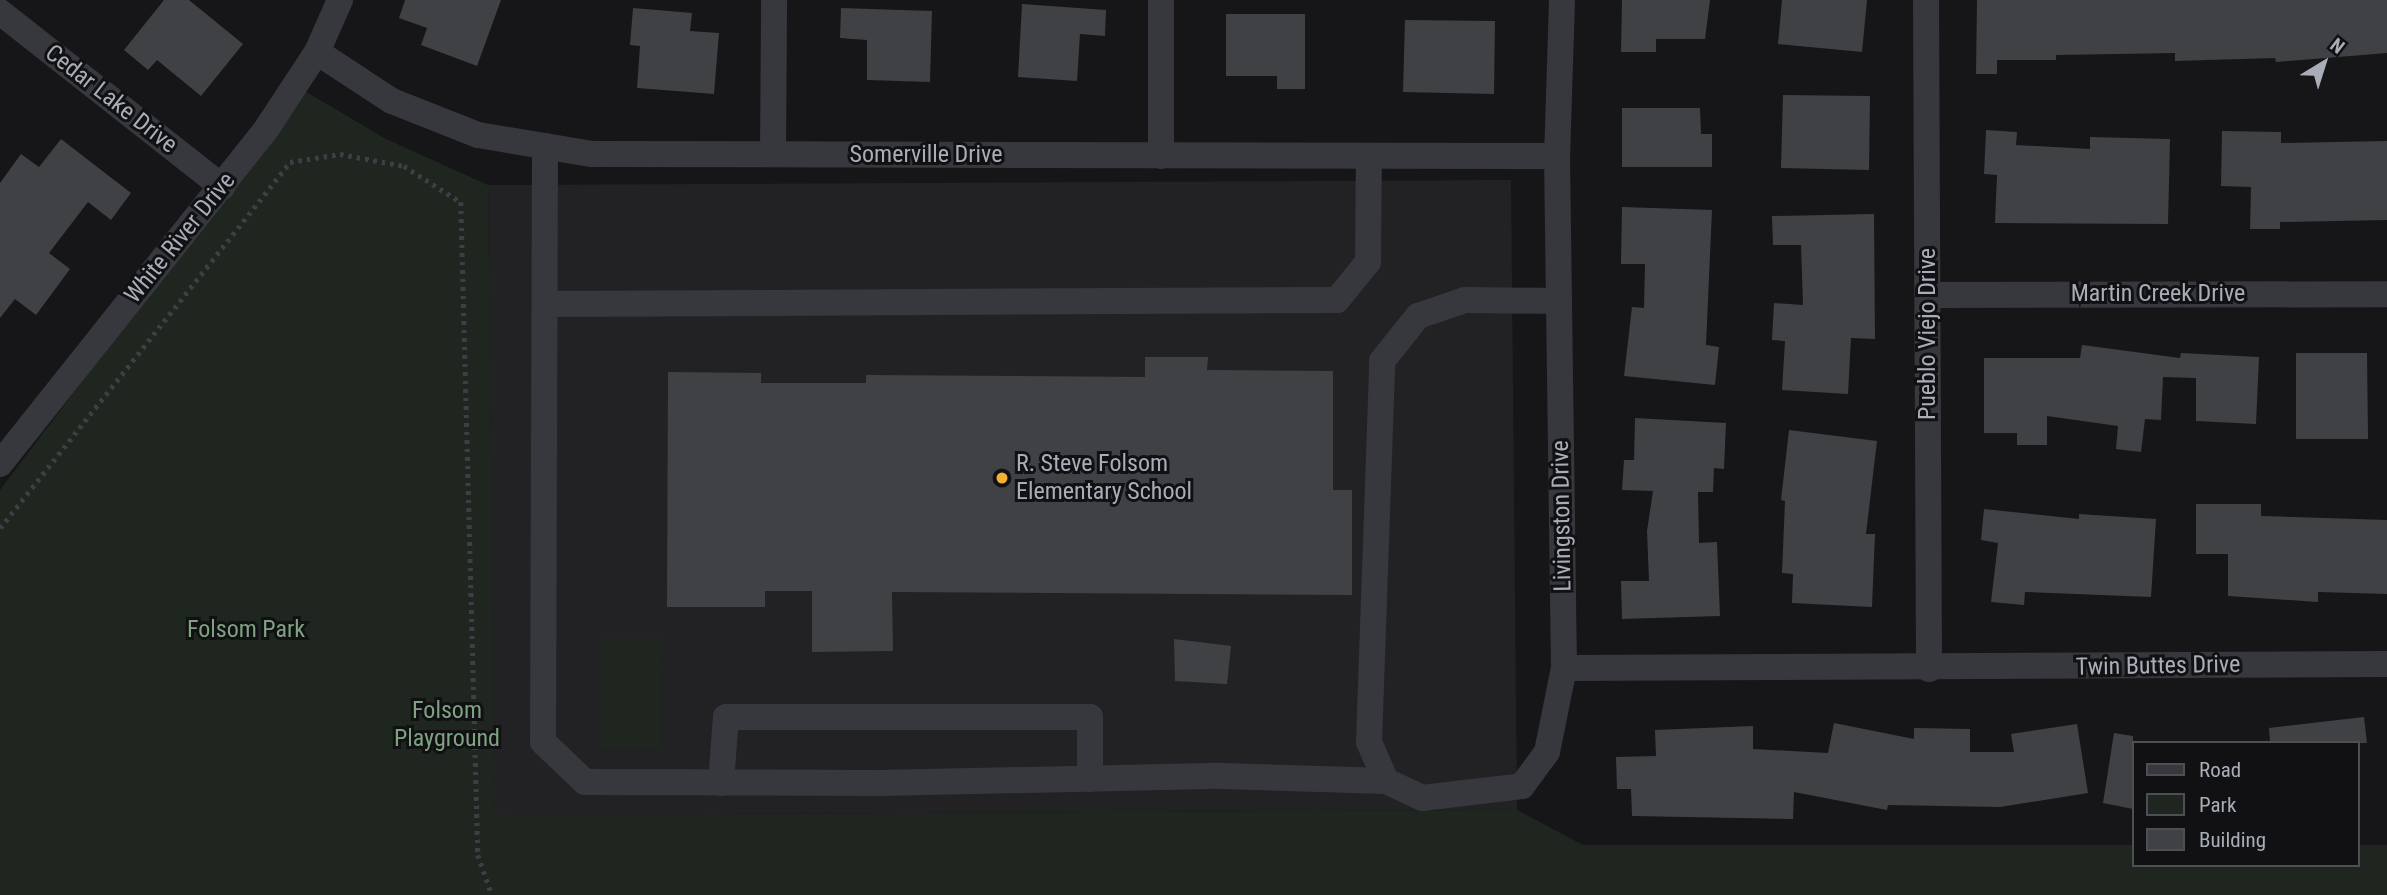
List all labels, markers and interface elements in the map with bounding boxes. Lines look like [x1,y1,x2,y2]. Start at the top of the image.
north arrow [2289,28,2359,98]
text: N [2326,33,2349,59]
street label: Cedar Lake Drive [39,39,183,159]
street label: Somerville Drive [850,141,1002,169]
street label: White River Drive [119,167,241,309]
street label: Pueblo Viejo Drive [1914,248,1942,420]
street label: Martin Creek Drive [2071,280,2245,308]
street label: Livingston Drive [1546,440,1578,592]
place label: R. Steve Folsom Elementary School [1016,450,1192,506]
marker: R. Steve Folsom Elementary School [994,470,1010,486]
park label: Folsom Park [187,616,305,644]
street label: Twin Buttes Drive [2075,650,2241,682]
park label: Folsom Playground [394,697,500,753]
legend [2132,741,2359,867]
text: Road [2199,758,2241,782]
text: Park [2199,793,2236,817]
text: Building [2199,828,2266,852]

